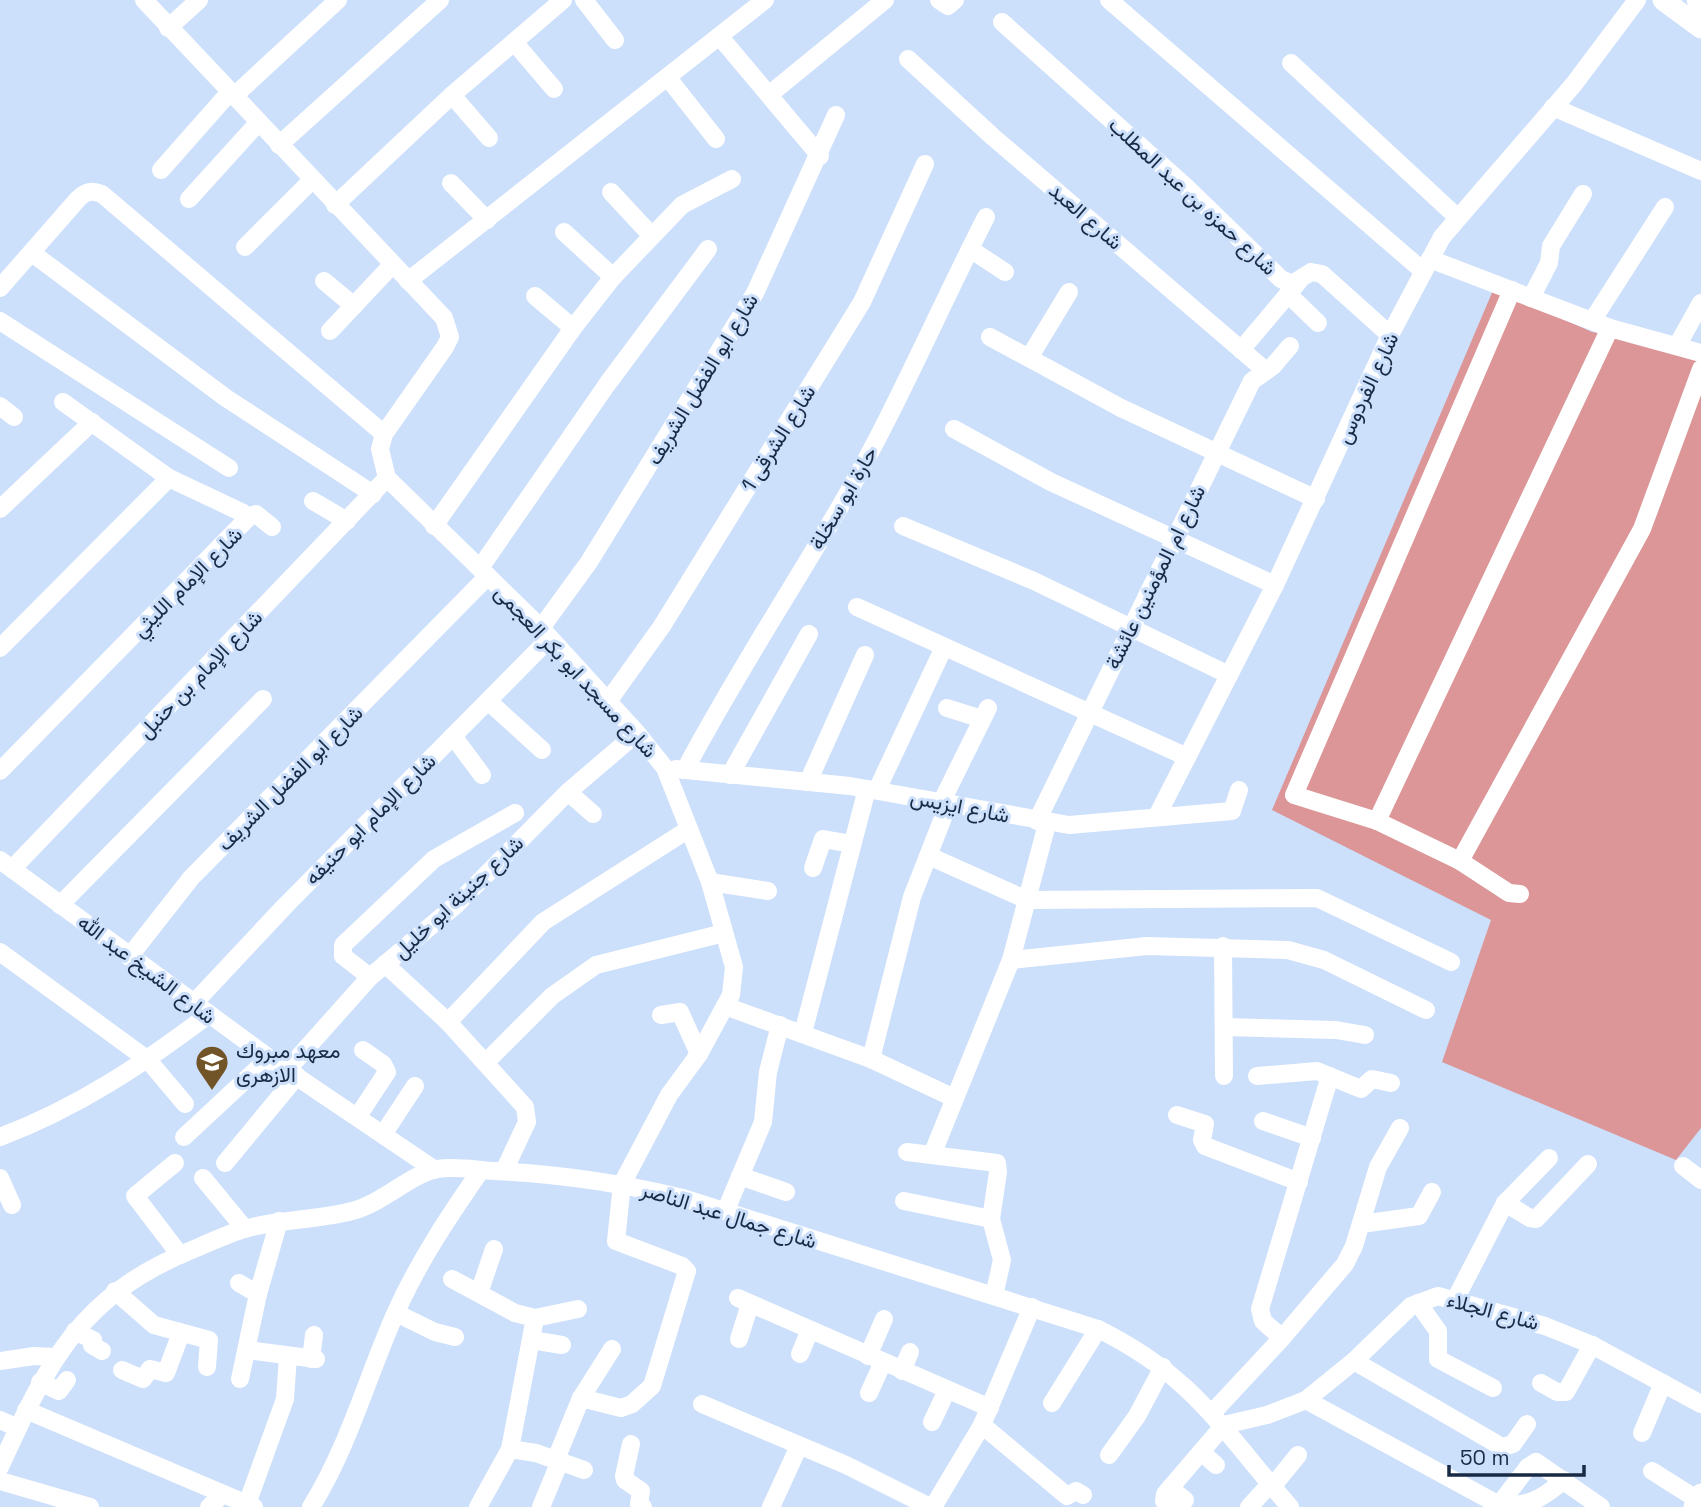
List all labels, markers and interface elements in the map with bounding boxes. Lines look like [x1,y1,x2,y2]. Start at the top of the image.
street label: شارع حمزه بن عبد المطلب [1103,111,1283,282]
street label: شارع العبد [1043,177,1128,256]
street label: شارع ابو الفضل الشريف [640,288,765,470]
street label: شارع الفردوس [1329,328,1405,448]
street label: شارع الشرقى 1 [735,380,822,497]
street label: حارة ابو سخلة [803,442,883,554]
street label: شارع ام المؤمنين عائشة [1099,481,1212,674]
street label: شارع الإمام الليثي [126,521,251,646]
street label: شارع مسجد ابو بكر العجمى [488,579,663,764]
street label: شارع الإمام بن حنبل [132,604,269,745]
street label: شارع ابو الفضل الشريف [211,699,369,857]
street label: شارع الإمام ابو حنيفه [299,748,442,891]
street label: شارع ايزيس [908,783,1012,830]
street label: شارع جنينة ابو خليل [387,830,530,965]
street label: شارع الشيخ عبد الله [72,908,221,1031]
place label: معهد مبروك الازهرى [236,1037,340,1088]
school or university icon: معهد مبروك الازهرى [193,1043,231,1092]
street label: شارع جمال عبد الناصر [637,1175,820,1255]
street label: شارع الجلاء [1444,1286,1542,1337]
scale bar [1449,1434,1584,1478]
text: 50 m [1460,1444,1510,1471]

